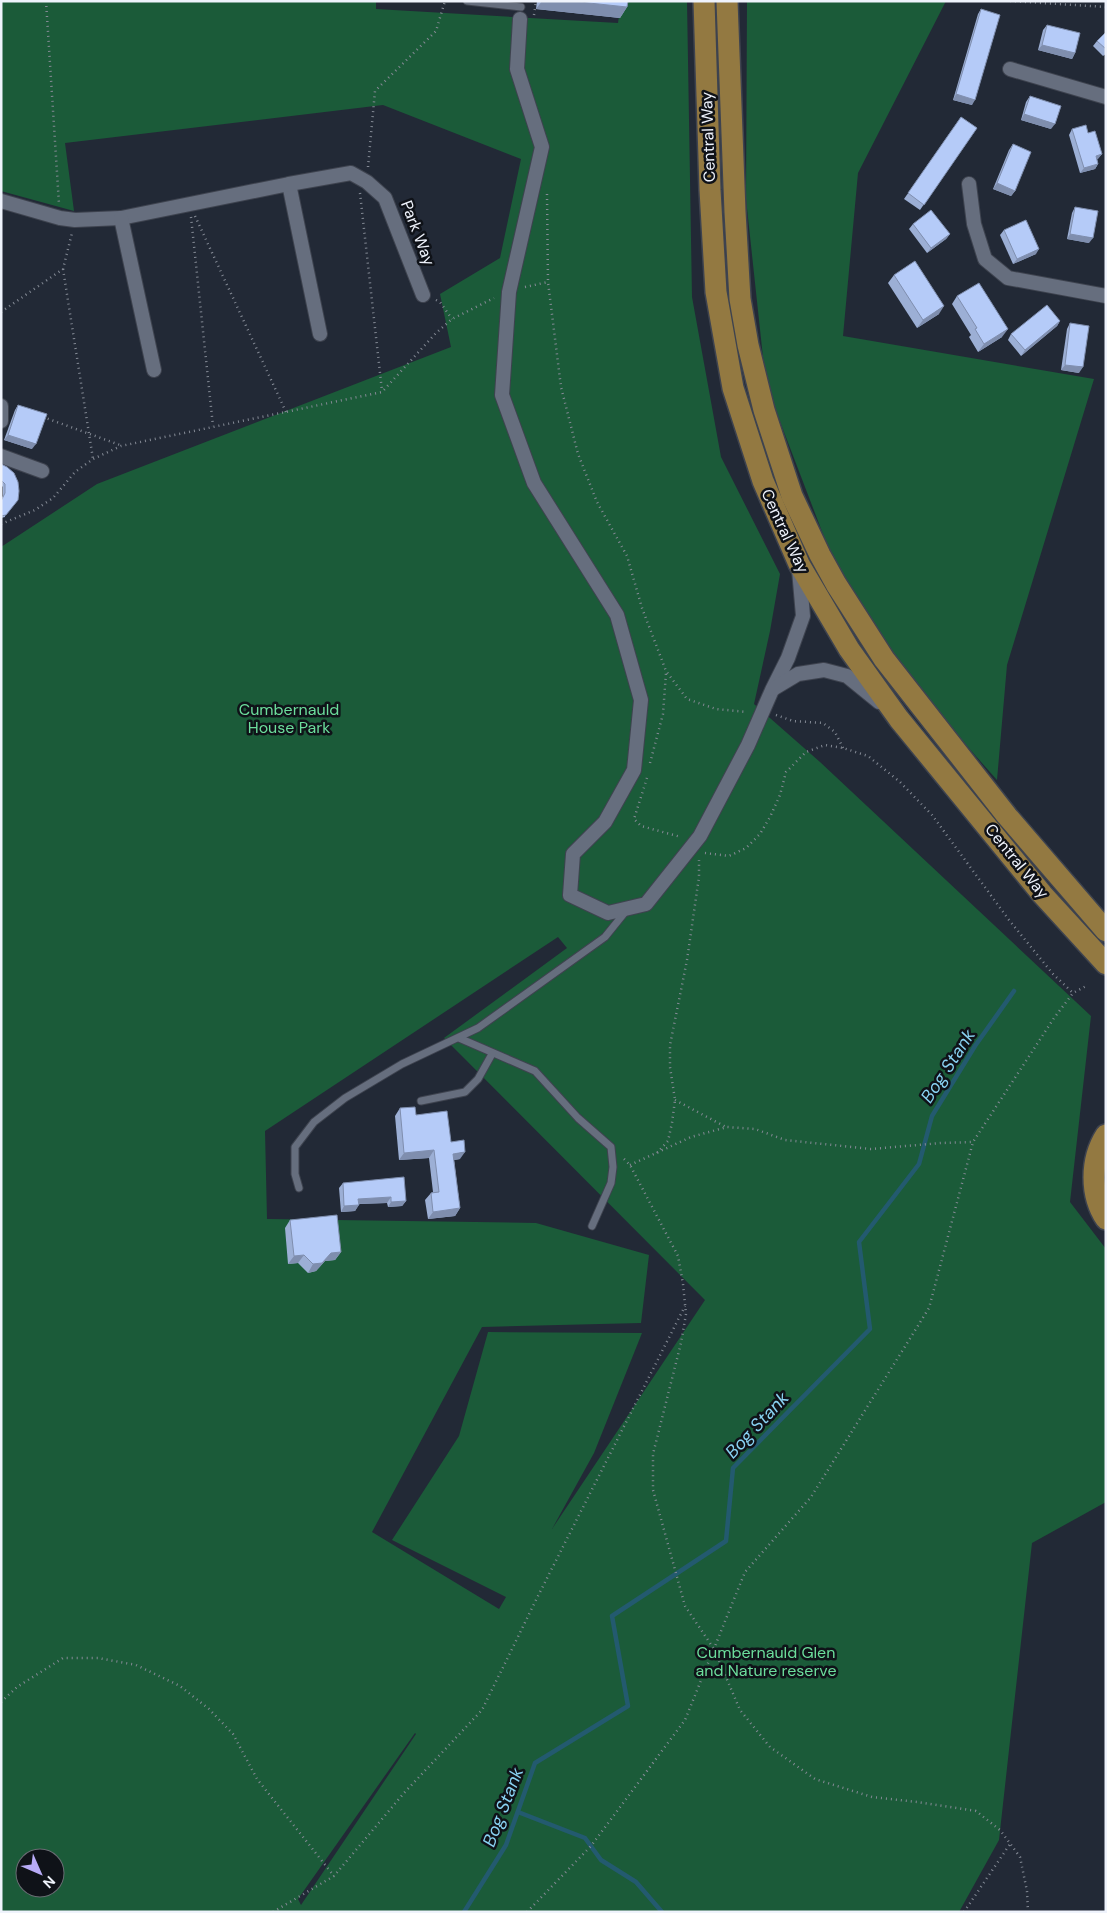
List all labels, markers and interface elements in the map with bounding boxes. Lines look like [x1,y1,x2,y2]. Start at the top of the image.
street label: Central Way [696,91,720,183]
street label: Park Way [396,198,440,269]
street label: Central Way [756,486,814,577]
park label: Cumbernauld House Park [239,699,339,738]
street label: Central Way [980,819,1054,903]
water label: Bog Stank [915,1024,981,1107]
water label: Bog Stank [720,1386,795,1464]
park label: Cumbernauld Glen and Nature reserve [696,1642,836,1681]
water label: Bog Stank [477,1763,529,1850]
north arrow [15,1848,65,1898]
text: N [39,1872,59,1892]

